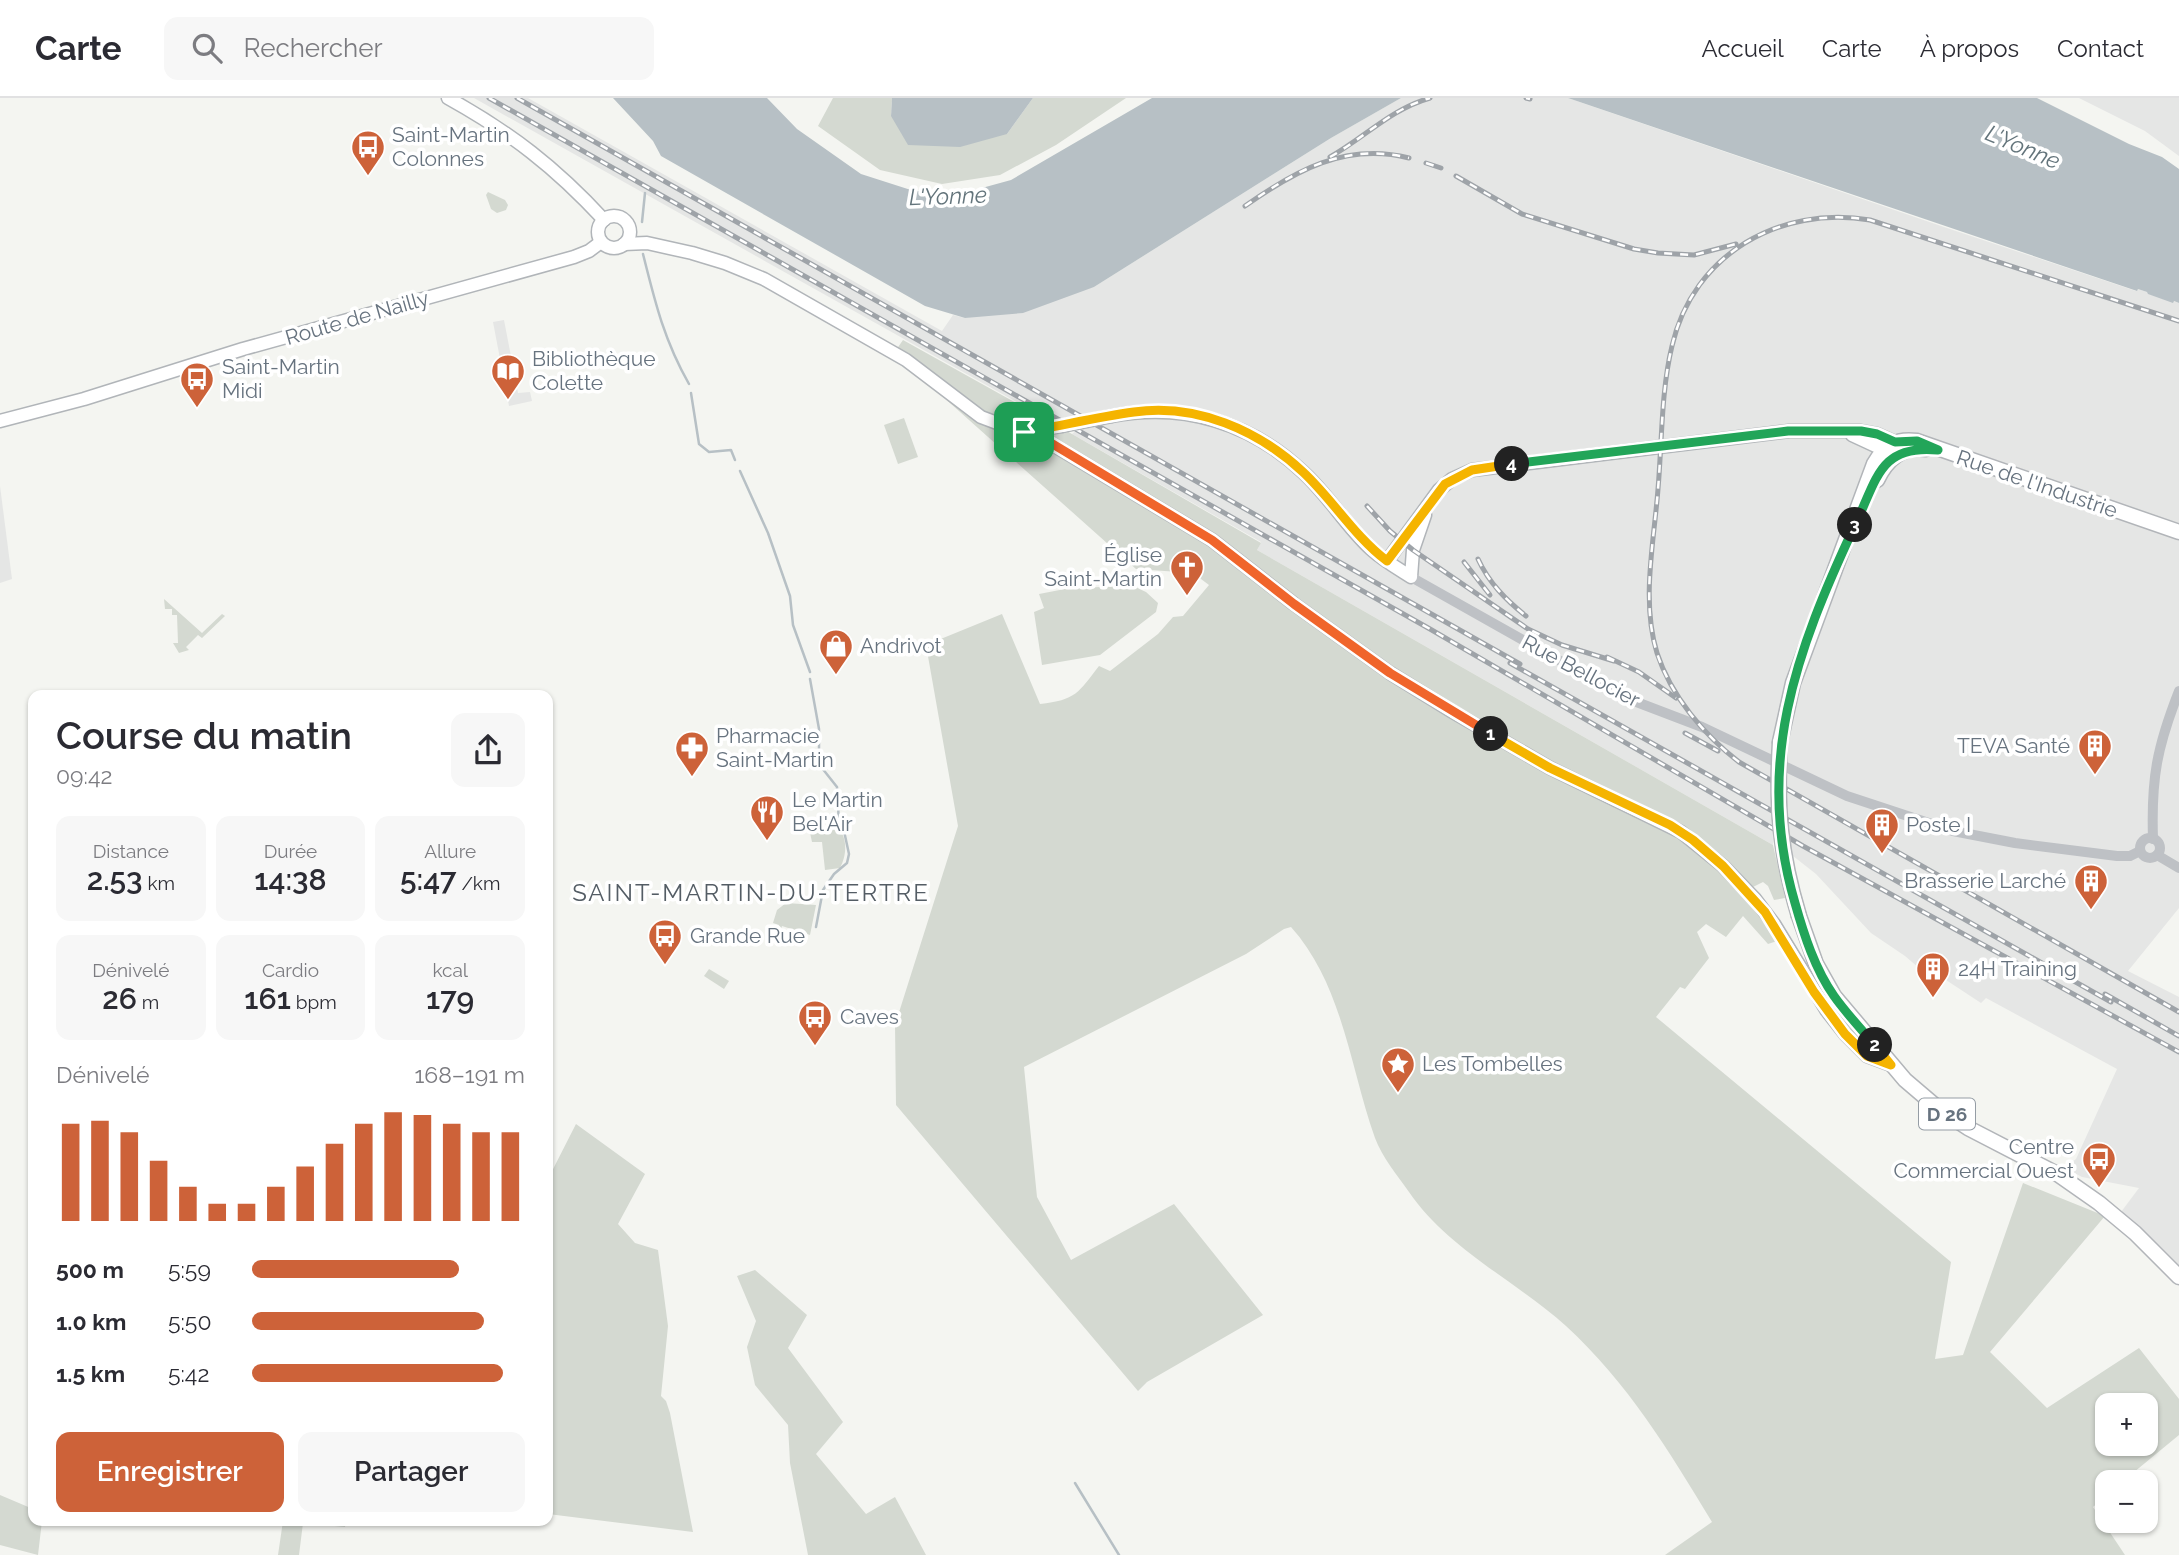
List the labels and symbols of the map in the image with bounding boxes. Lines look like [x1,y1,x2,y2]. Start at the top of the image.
water label: L'Yonne [1982,119,2064,174]
place label: Saint-Martin Colonnes [392,122,510,171]
bus stop icon: Saint-Martin Colonnes [349,128,387,177]
water label: L'Yonne [908,181,988,210]
street label: Route de Nailly [282,285,432,350]
place label: Bibliothèque Colette [532,346,656,395]
library icon: Bibliothèque Colette [489,352,527,401]
place label: Saint-Martin Midi [222,354,340,403]
bus stop icon: Saint-Martin Midi [178,360,216,409]
pin [994,402,1054,462]
street label: Rue de l'Industrie [1953,444,2121,523]
pin: 4 [1494,446,1530,482]
pin: 3 [1838,508,1872,542]
place label: Église Saint-Martin [1044,542,1162,591]
church icon: Église Saint-Martin [1168,548,1206,597]
shop icon: Andrivot [817,627,855,676]
street label: Rue Bellocier [1518,629,1645,712]
place label: Andrivot [860,633,942,658]
pin: 1 [1474,716,1508,752]
place label: Pharmacie Saint-Martin [716,723,834,772]
building icon: TEVA Santé [2076,727,2114,776]
pharmacy icon: Pharmacie Saint-Martin [673,729,711,778]
place label: TEVA Santé [1957,733,2070,758]
place label: Le Martin Bel'Air [792,787,883,836]
restaurant icon: Le Martin Bel'Air [748,793,786,842]
building icon: Poste I [1863,806,1901,855]
place label: Poste I [1906,812,1971,837]
building icon: Brasserie Larché [2072,862,2110,911]
place label: Brasserie Larché [1904,868,2066,893]
district label: SAINT-MARTIN-DU-TERTRE [572,878,930,907]
bus stop icon: Grande Rue [646,917,684,966]
place label: Grande Rue [690,923,805,948]
building icon: 24H Training [1914,950,1952,999]
place label: 24H Training [1958,956,2077,981]
bus stop icon: Caves [796,998,834,1047]
place label: Caves [840,1004,899,1029]
pin: 2 [1857,1028,1892,1062]
place icon: Les Tombelles [1379,1045,1417,1094]
place label: Les Tombelles [1422,1051,1563,1076]
road number: D 26 [1919,1098,1975,1130]
place label: Centre Commercial Ouest [1893,1134,2074,1183]
bus stop icon: Centre Commercial Ouest [2080,1140,2118,1189]

